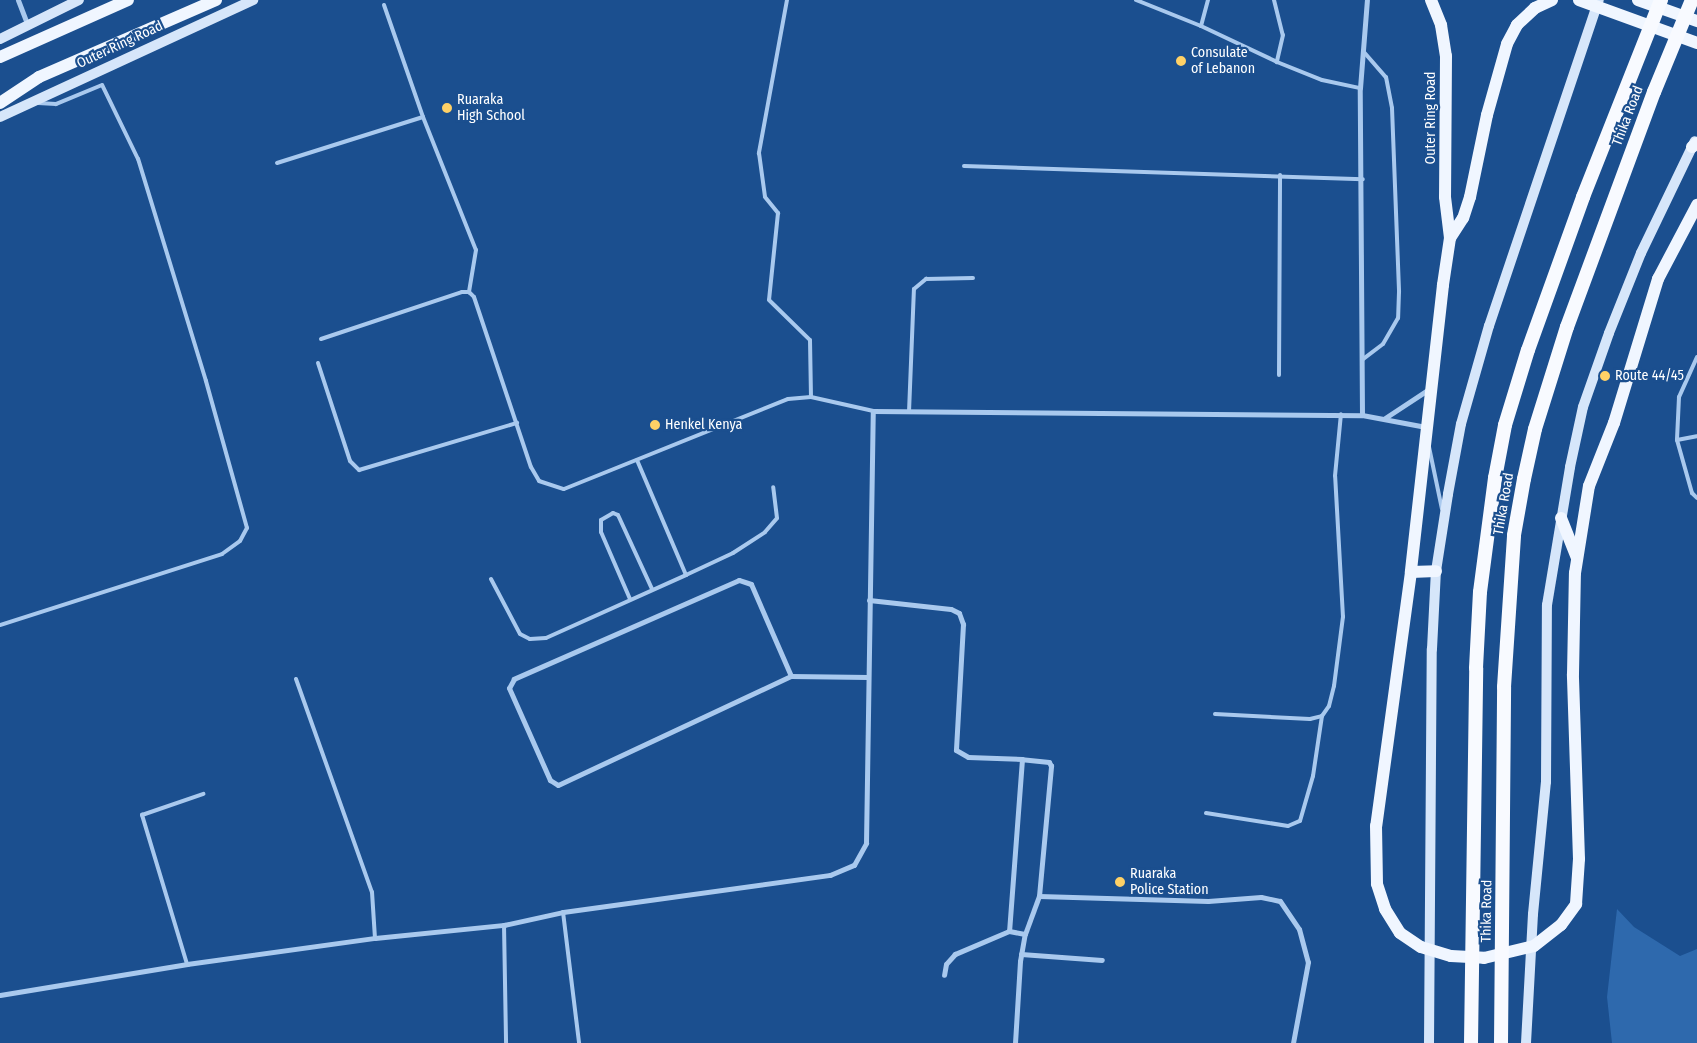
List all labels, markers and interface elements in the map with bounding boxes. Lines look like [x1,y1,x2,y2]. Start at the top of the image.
street label: Outer Ring Road [74,18,166,72]
place label: Consulate of Lebanon [1191,45,1255,78]
marker: Consulate of Lebanon [1175,55,1187,67]
street label: Outer Ring Road [1423,71,1439,165]
street label: Thika Road [1609,84,1647,148]
place label: Ruaraka High School [457,92,525,124]
marker: Ruaraka High School [441,102,453,114]
place label: Route 44/45 [1615,368,1684,384]
marker: Route 44/45 [1599,370,1611,382]
place label: Henkel Kenya [665,417,742,433]
marker: Henkel Kenya [649,419,661,431]
street label: Thika Road [1490,472,1518,536]
place label: Ruaraka Police Station [1130,866,1209,899]
marker: Ruaraka Police Station [1114,876,1126,888]
street label: Thika Road [1478,879,1496,943]

